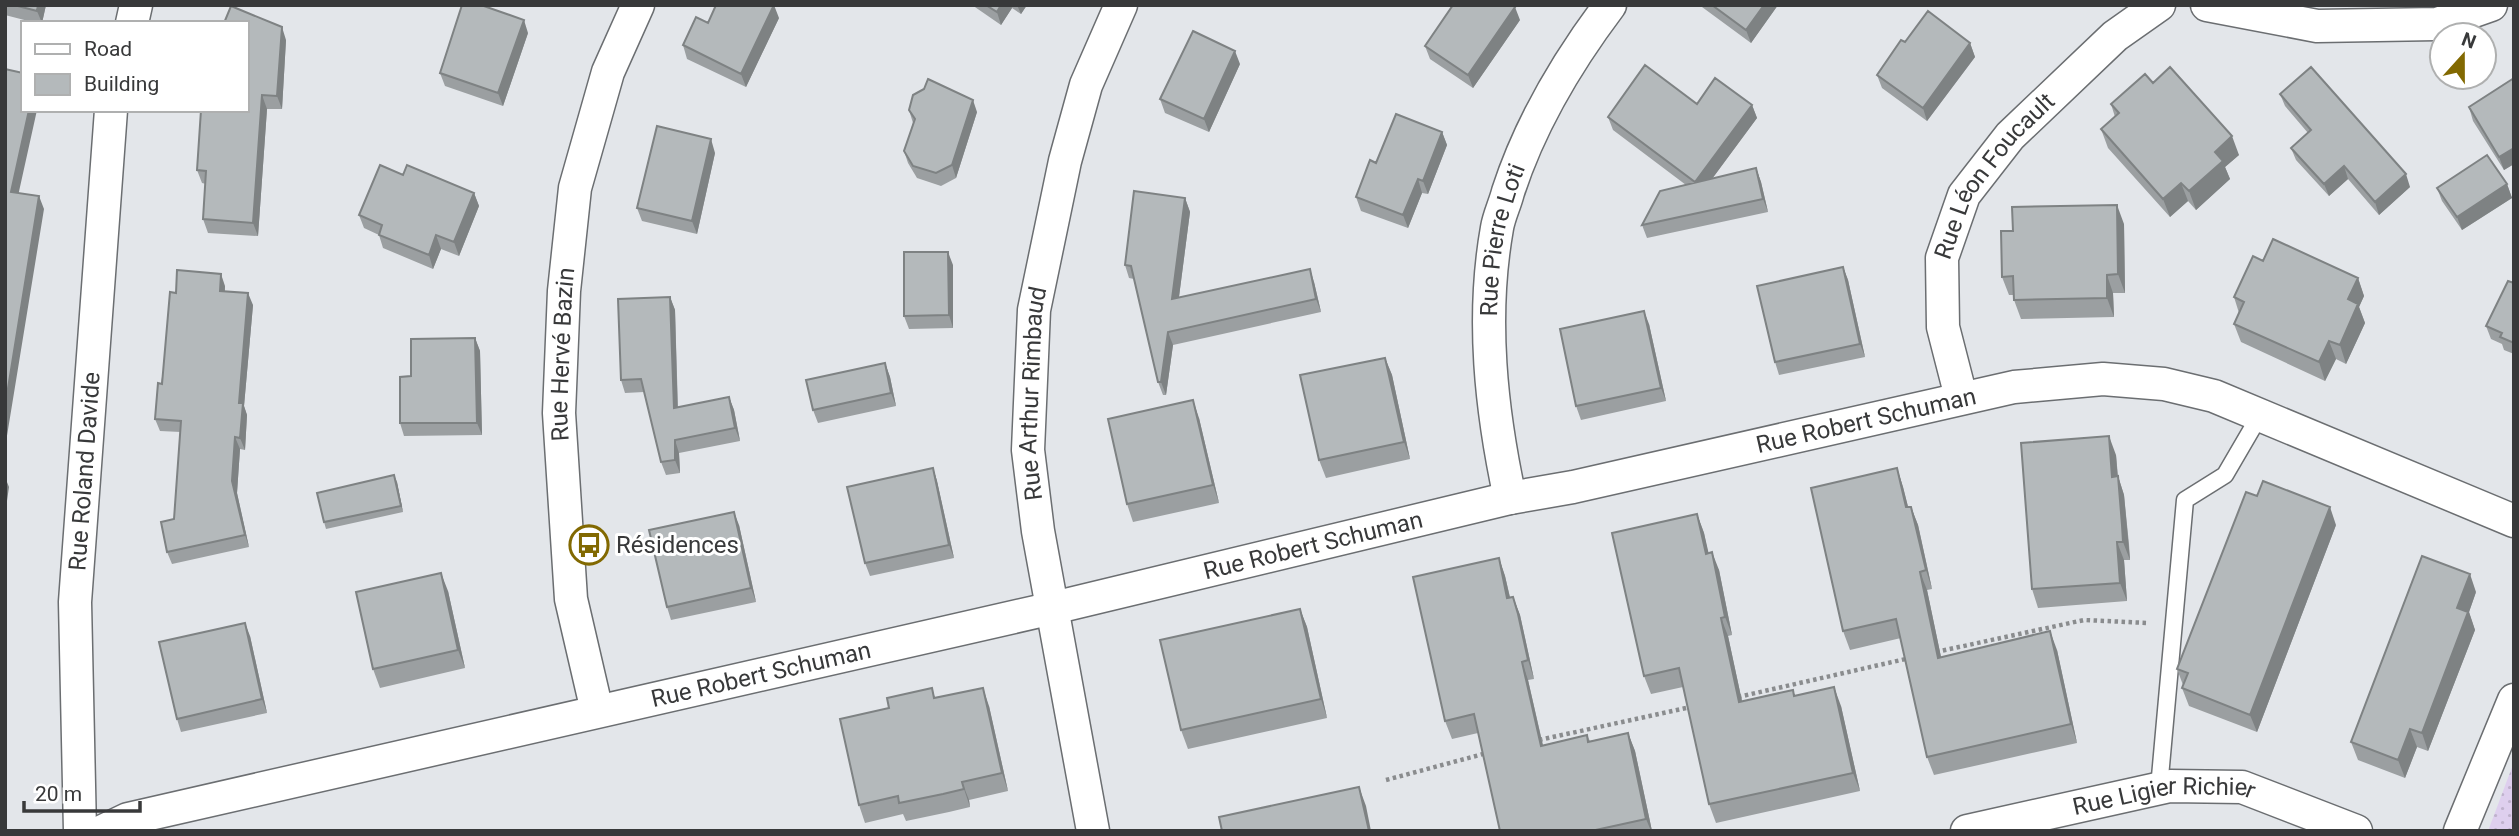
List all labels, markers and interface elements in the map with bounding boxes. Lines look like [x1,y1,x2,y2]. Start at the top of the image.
legend [21,21,248,112]
north arrow [2428,21,2498,91]
text: N [2459,27,2479,54]
text: Road [84,37,132,61]
text: Building [84,72,159,96]
street label: Rue Léon Foucault [1929,87,2060,263]
street label: Rue Pierre Loti [1475,160,1531,317]
street label: Rue Hervé Bazin [545,266,580,442]
street label: Rue Arthur Rimbaud [1014,284,1052,502]
street label: Rue Roland Davide [63,371,106,572]
street label: Rue Robert Schuman [1753,382,1979,459]
street label: Rue Robert Schuman [1201,506,1426,585]
bus stop icon: Résidences [568,524,610,566]
place label: Résidences [616,531,739,559]
street label: Rue Robert Schuman [648,636,874,713]
scale bar [24,770,140,814]
street label: Rue Ligier Richier [2070,772,2260,821]
text: 20 m [35,782,82,806]

